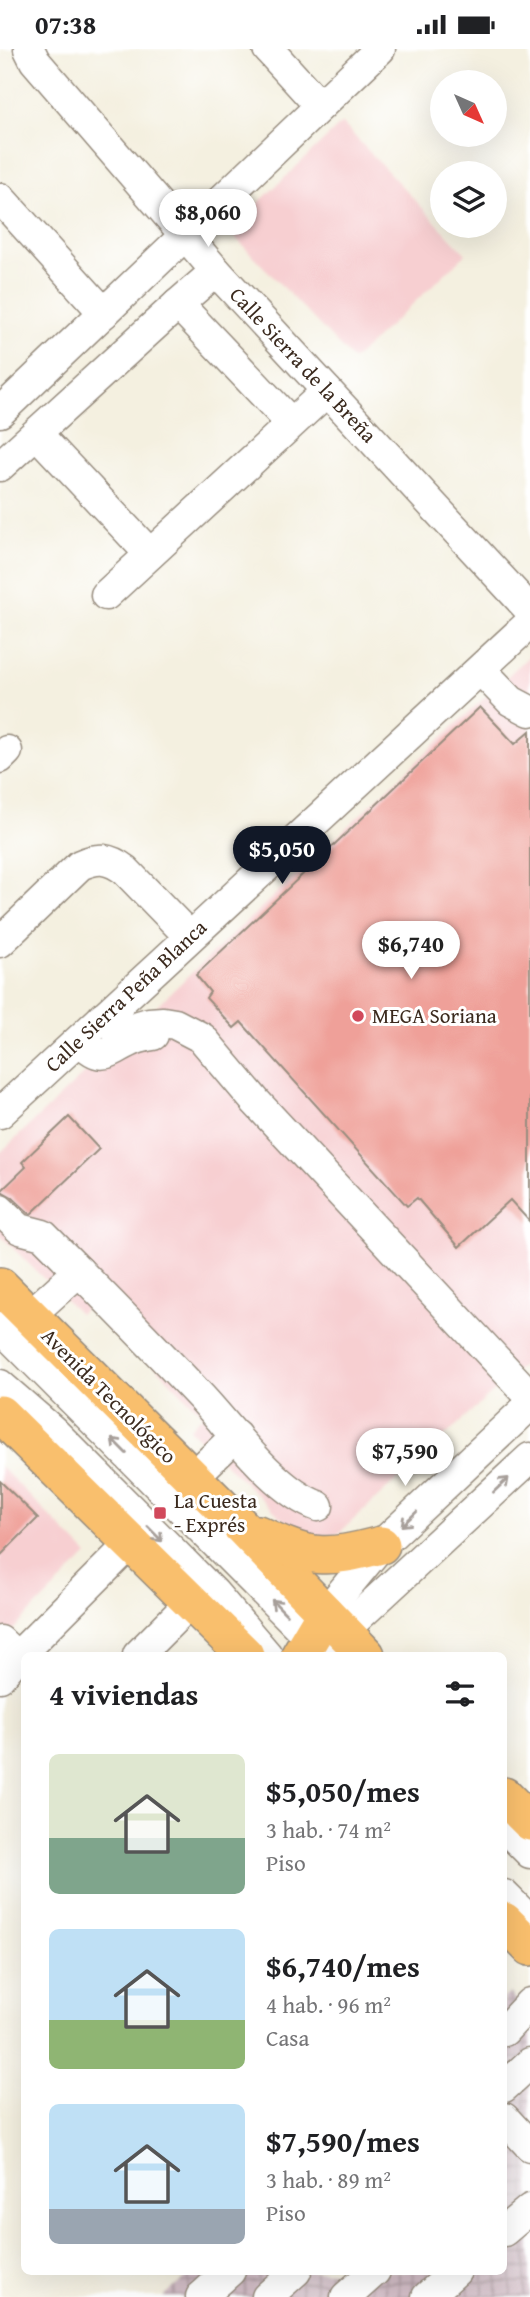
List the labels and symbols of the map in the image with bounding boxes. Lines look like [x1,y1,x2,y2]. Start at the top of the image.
north arrow [430,70,508,147]
pin: $8,060 [151,189,265,249]
street label: Calle Sierra de la Breña [223,280,384,450]
pin: $5,050 [225,827,339,886]
street label: Calle Sierra Peña Blanca [38,912,214,1079]
pin: $6,740 [354,921,468,981]
place label: MEGA Soriana [372,1000,497,1031]
marker: MEGA Soriana [350,1008,366,1024]
street label: Avenida Tecnológico [35,1321,184,1470]
pin: $7,590 [348,1429,462,1488]
one-way arrow [110,1437,127,1454]
one-way arrow [492,1477,510,1493]
place label: La Cuesta - Exprés [174,1485,257,1540]
marker: La Cuesta - Exprés [152,1505,168,1521]
one-way arrow [401,1510,418,1527]
one-way arrow [147,1525,164,1542]
one-way arrow [271,1598,288,1615]

